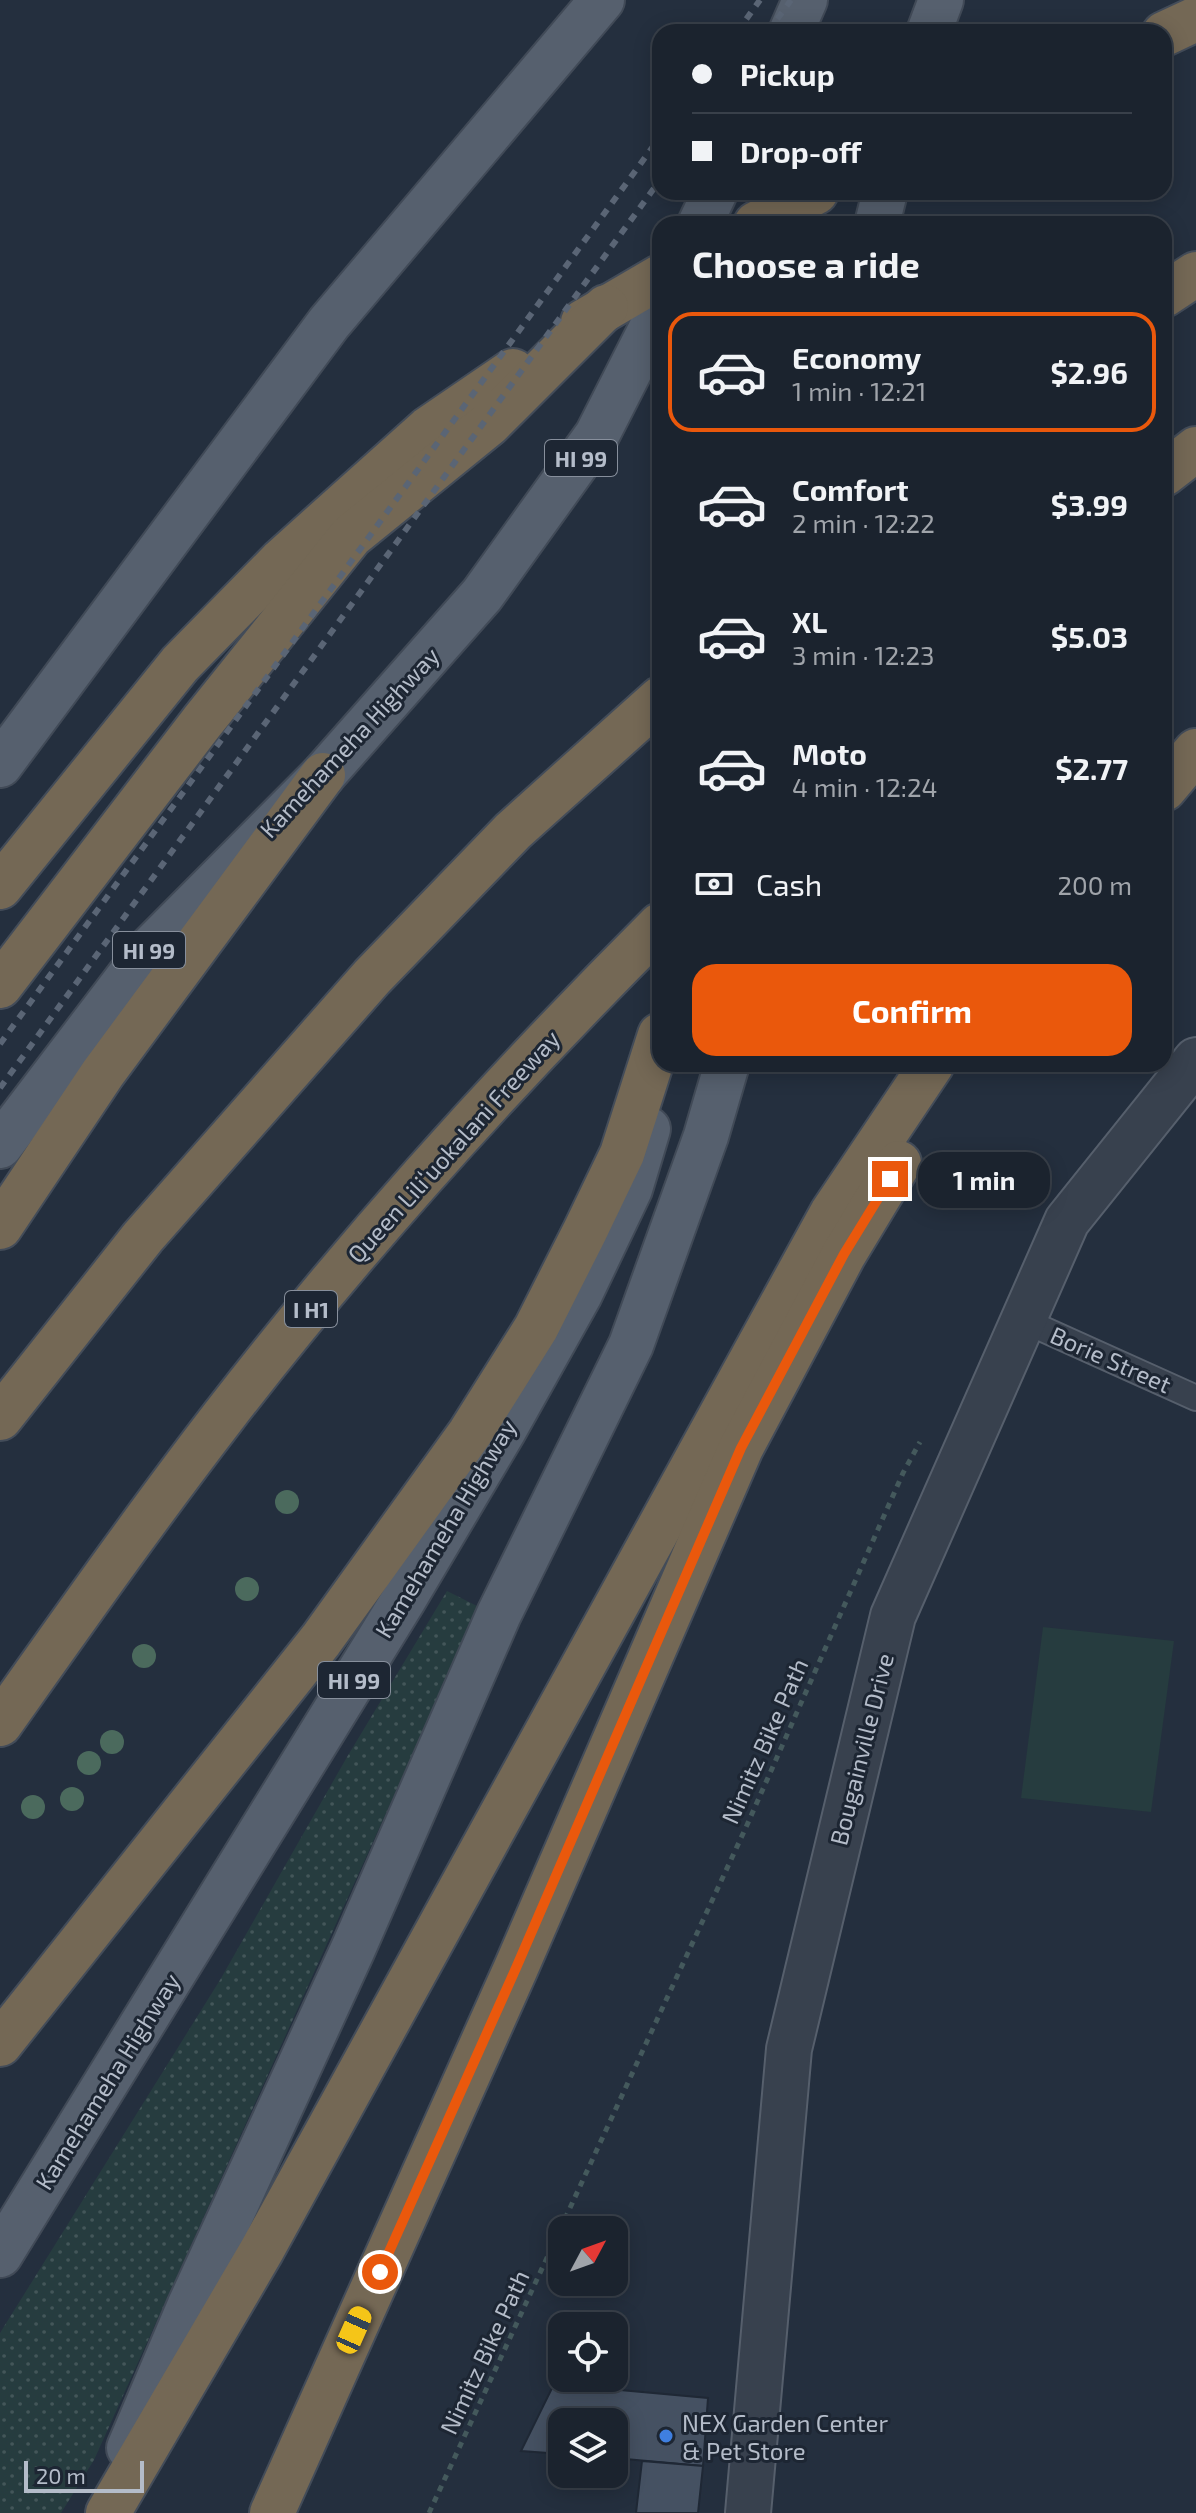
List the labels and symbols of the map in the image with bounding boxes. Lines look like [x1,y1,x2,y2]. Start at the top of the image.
road number: HI 99 [545,440,617,476]
street label: Kamehameha Highway [253,641,445,843]
road number: HI 99 [113,932,185,968]
street label: Queen Liliʻuokalani Freeway [341,1023,565,1268]
callout: 1 min [918,1151,1050,1207]
route end [872,1161,908,1197]
road number: I H1 [285,1291,337,1327]
street label: Borie Street [1046,1320,1176,1398]
street label: Kamehameha Highway [368,1413,522,1642]
street label: Bougainville Drive [823,1650,899,1848]
street label: Nimitz Bike Path [715,1654,813,1828]
road number: HI 99 [318,1662,390,1698]
street label: Kamehameha Highway [29,1967,186,2195]
north arrow [548,2216,628,2296]
route start [362,2254,398,2290]
street label: Nimitz Bike Path [433,2265,535,2439]
car [333,2303,375,2357]
place label: NEX Garden Center & Pet Store [682,2408,888,2465]
marker: NEX Garden Center & Pet Store [657,2427,675,2445]
scale bar [24,2457,144,2493]

